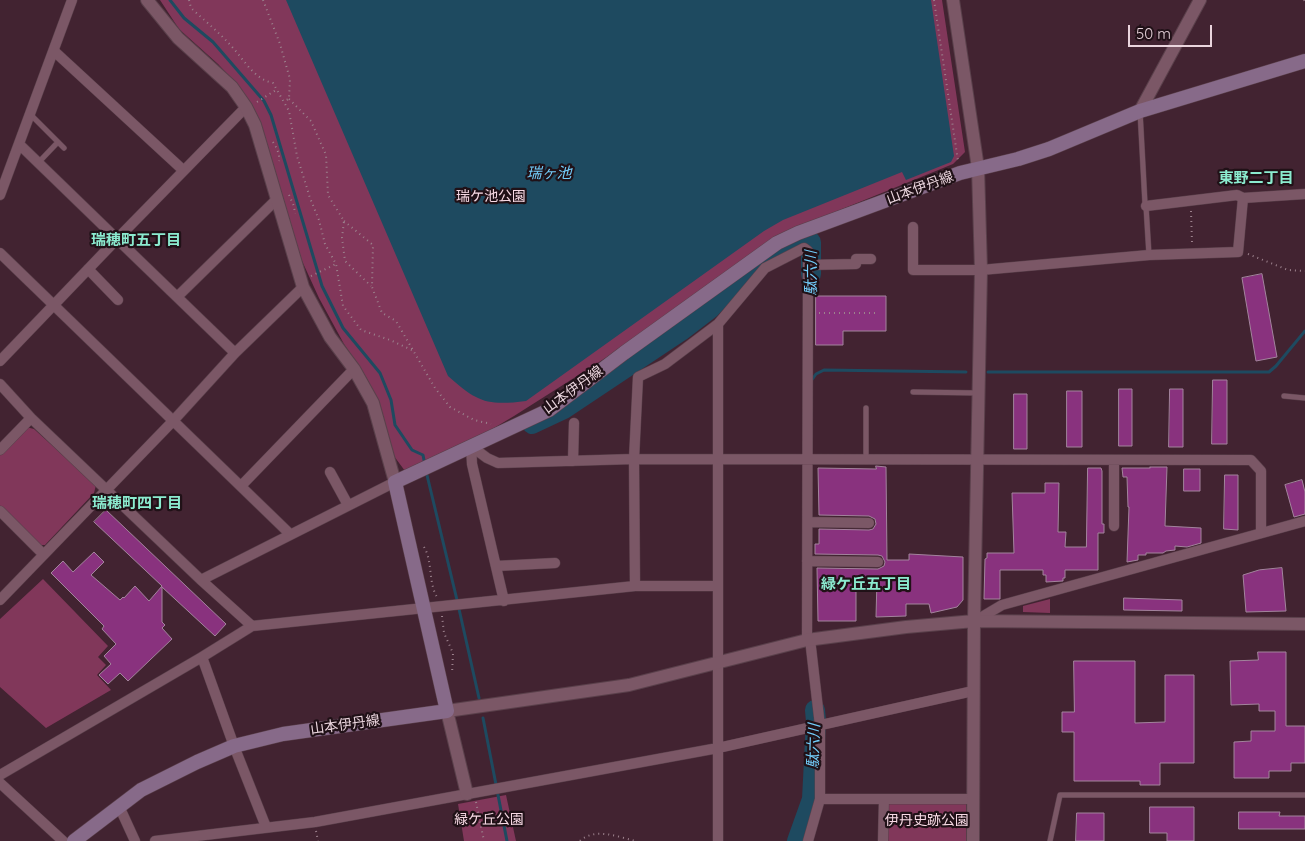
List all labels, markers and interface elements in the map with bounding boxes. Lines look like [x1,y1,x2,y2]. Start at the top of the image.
scale bar [1130,15,1214,47]
text: 50 m [1136,24,1171,43]
water label: 瑞ヶ池 [527,164,571,182]
street label: 山本伊丹線 [884,168,956,208]
district label: 東野二丁目 [1219,169,1293,187]
park label: 瑞ケ池公園 [456,189,526,205]
district label: 瑞穂町五丁目 [91,231,181,249]
water label: 駄六川 [802,251,820,295]
street label: 山本伊丹線 [540,363,606,417]
district label: 瑞穂町四丁目 [92,494,182,512]
district label: 緑ケ丘五丁目 [821,575,911,593]
street label: 山本伊丹線 [309,712,381,738]
water label: 駄六川 [804,723,824,769]
park label: 緑ケ丘公園 [454,812,524,828]
park label: 伊丹史跡公園 [885,813,969,829]

